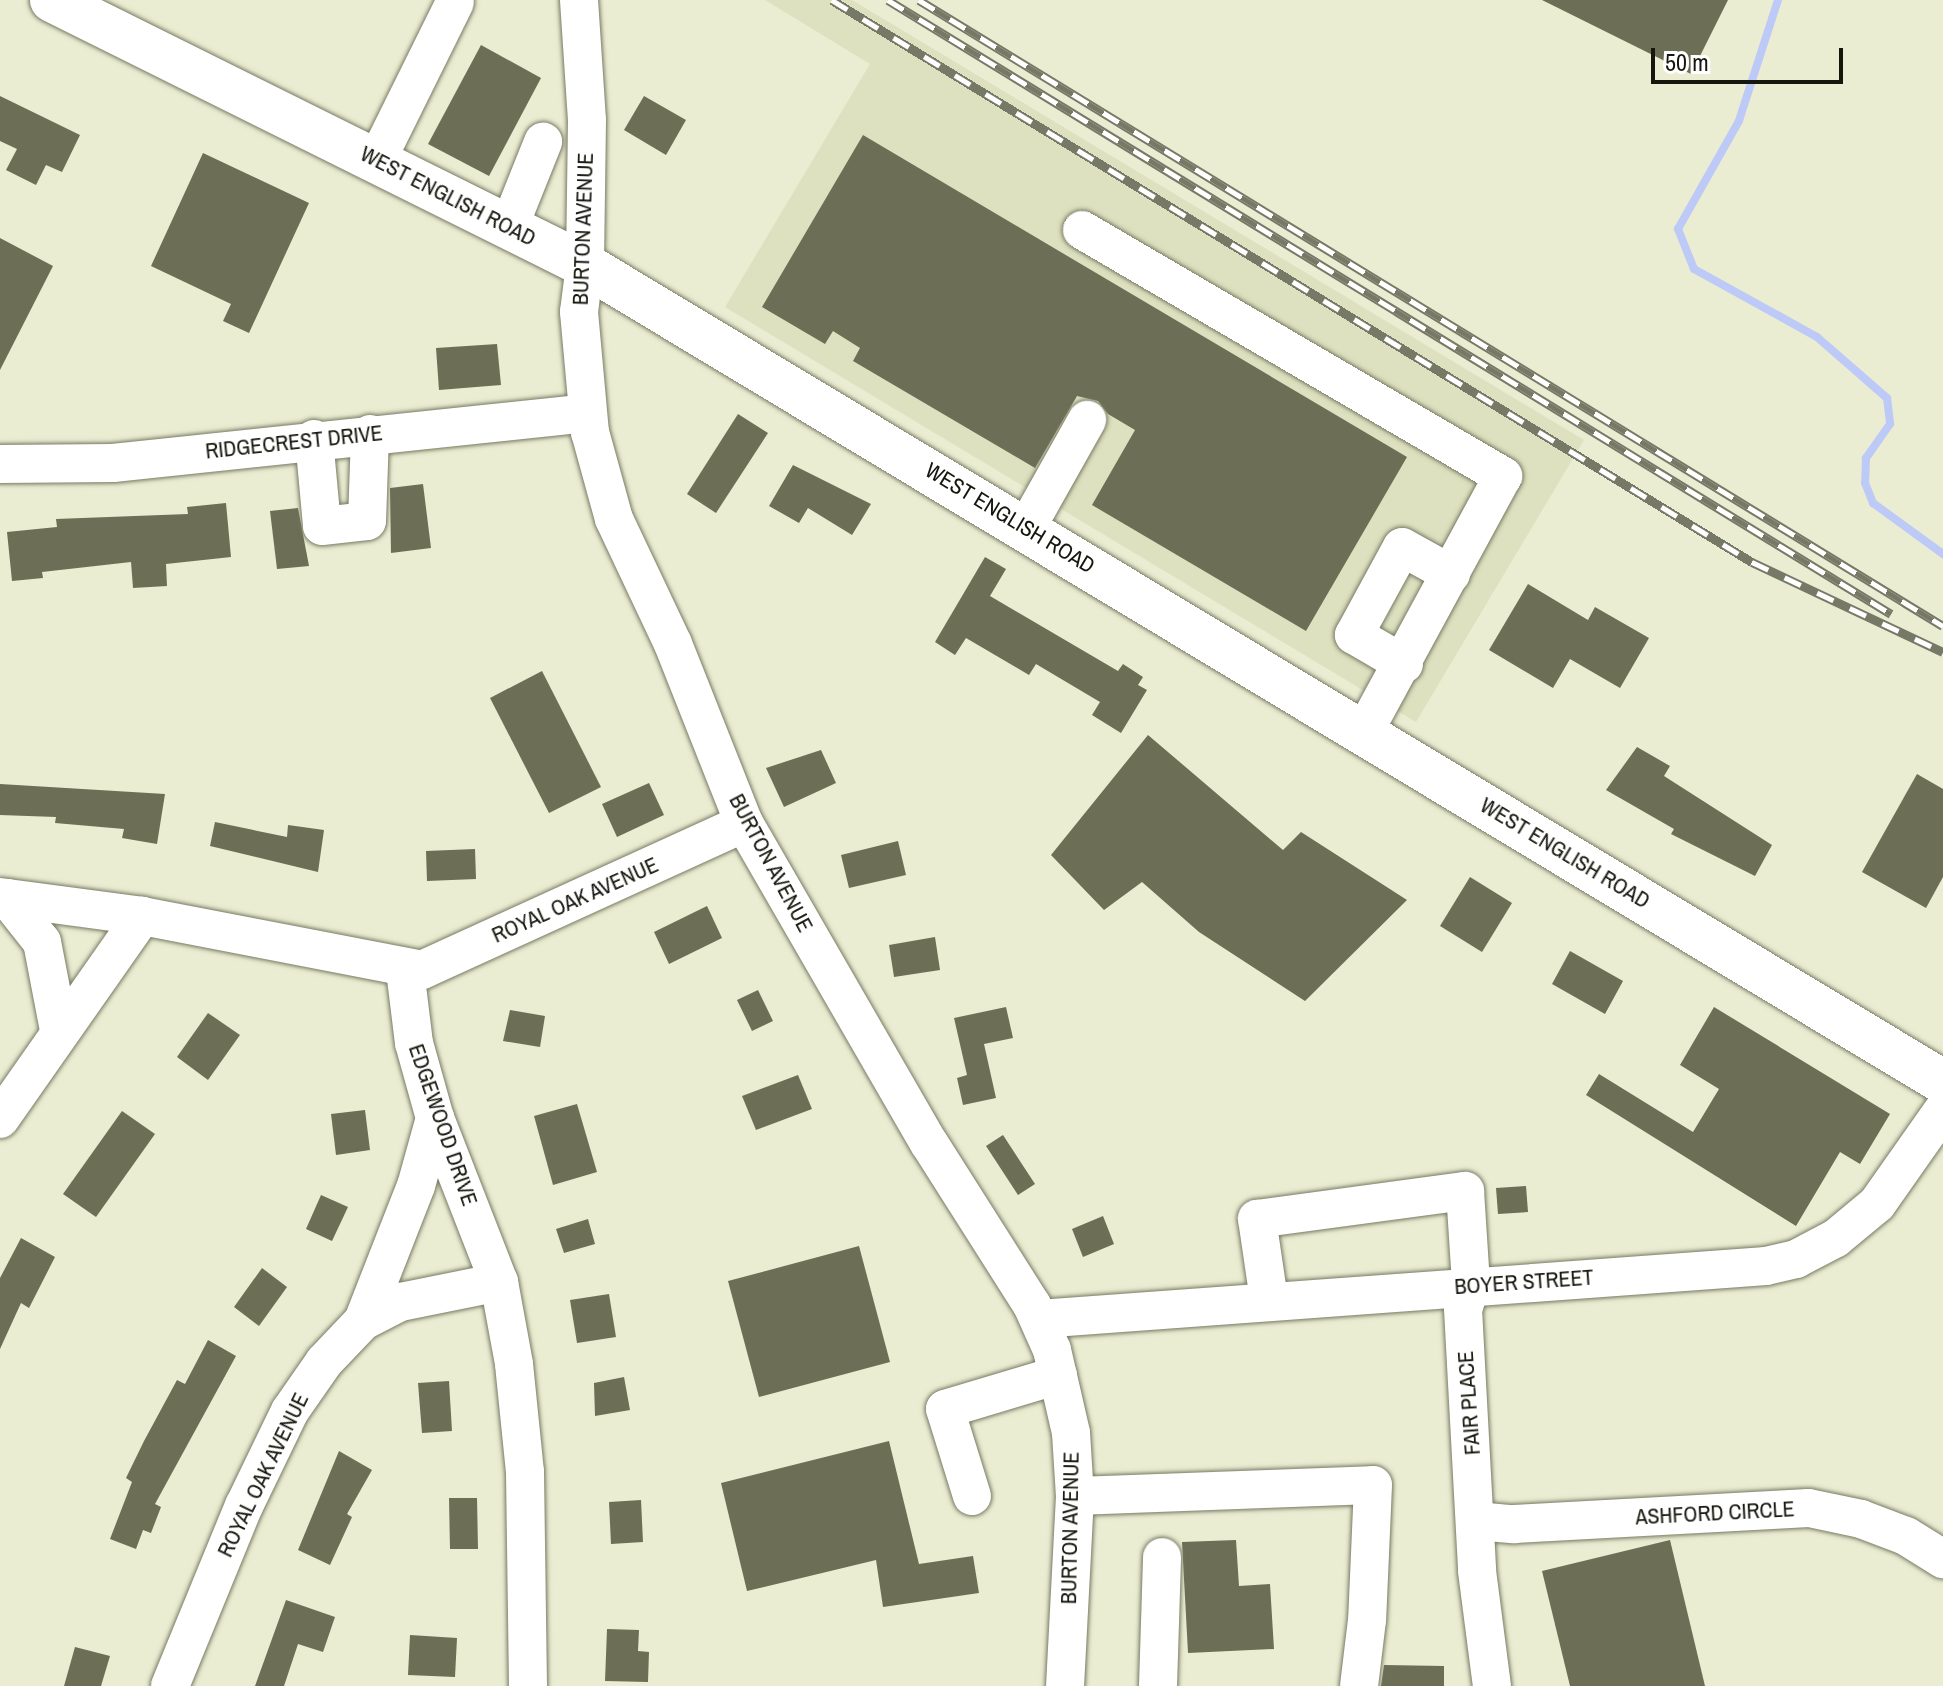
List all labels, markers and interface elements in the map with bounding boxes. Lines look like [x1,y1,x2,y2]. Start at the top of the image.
scale bar [1655,32,1847,82]
text: 50 m [1665,46,1709,78]
street label: WEST ENGLISH ROAD [356,140,540,252]
street label: BURTON AVENUE [567,152,599,306]
street label: RIDGECREST DRIVE [204,420,384,464]
street label: WEST ENGLISH ROAD [920,457,1100,579]
street label: BURTON AVENUE [723,789,819,937]
street label: WEST ENGLISH ROAD [1475,792,1655,914]
street label: ROYAL OAK AVENUE [487,851,663,949]
street label: EDGEWOOD DRIVE [403,1041,483,1209]
street label: BOYER STREET [1454,1264,1594,1300]
street label: FAIR PLACE [1452,1350,1486,1456]
street label: ROYAL OAK AVENUE [211,1388,315,1562]
street label: BURTON AVENUE [1055,1451,1085,1605]
street label: ASHFORD CIRCLE [1635,1496,1795,1530]

